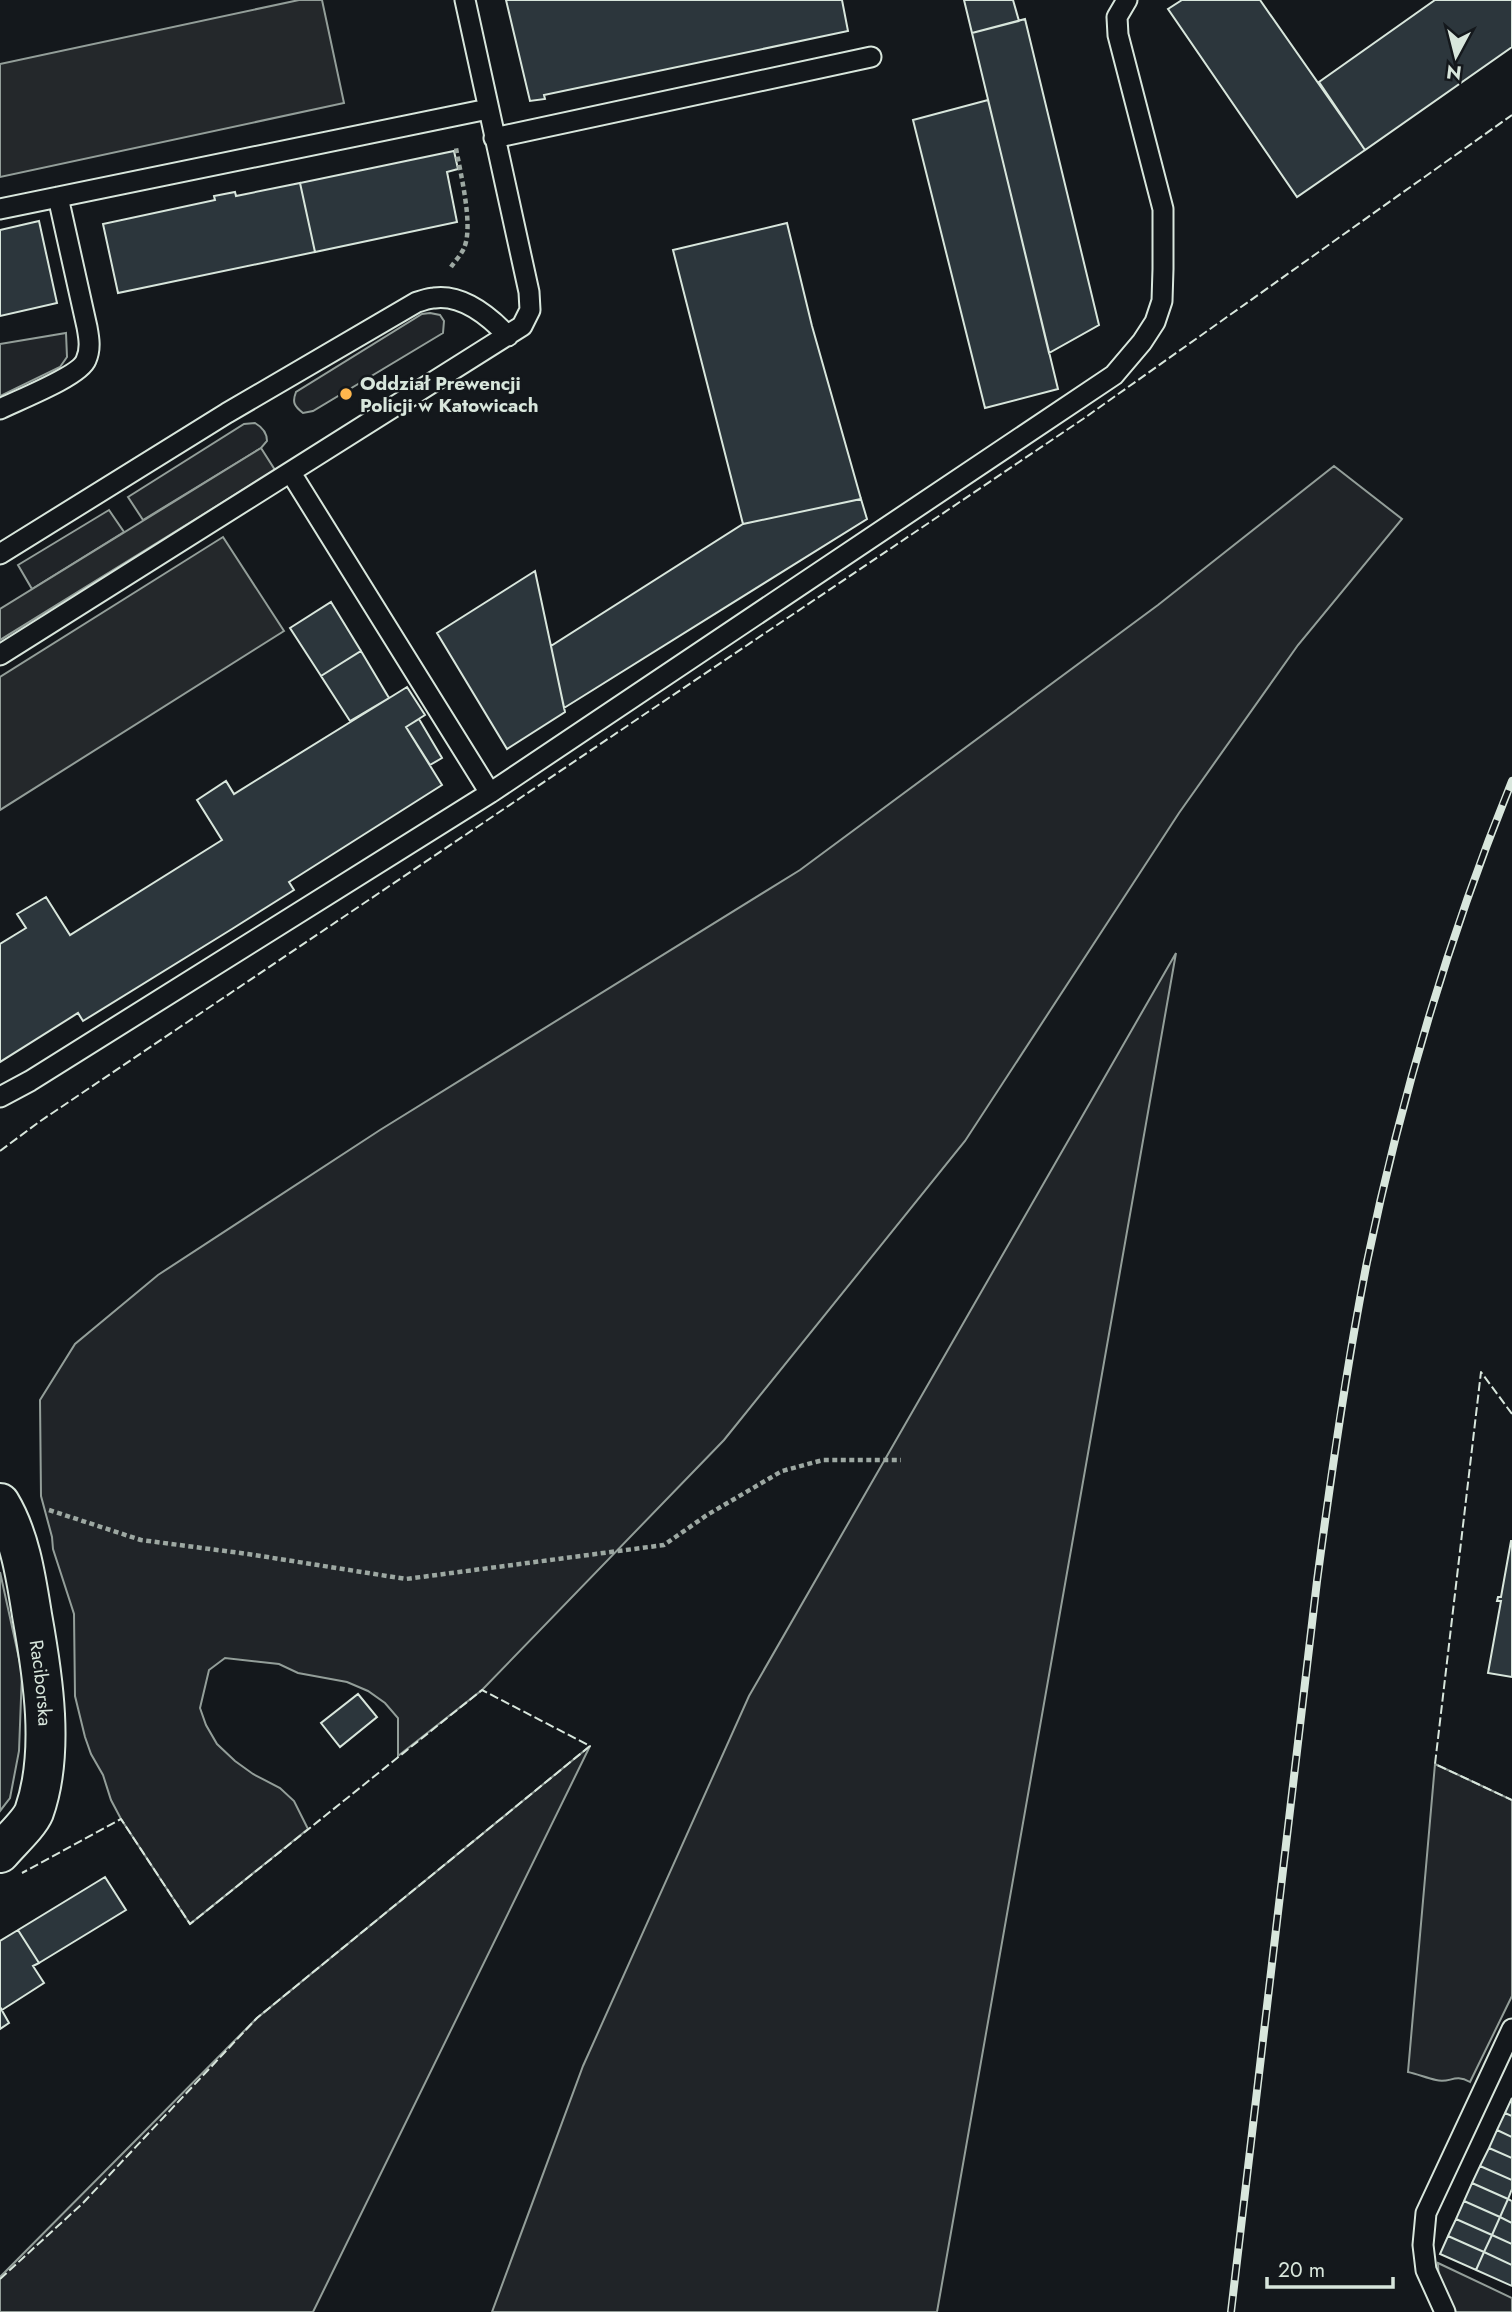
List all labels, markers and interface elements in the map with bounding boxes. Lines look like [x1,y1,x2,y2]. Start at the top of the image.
north arrow [1421,21,1491,91]
text: N [1445,58,1463,87]
place label: Oddział Prewencji Policji w Katowicach [360,370,539,419]
marker: Oddział Prewencji Policji w Katowicach [338,386,354,402]
street label: Raciborska [23,1638,59,1727]
scale bar [1267,2246,1393,2290]
text: 20 m [1278,2255,1325,2285]

